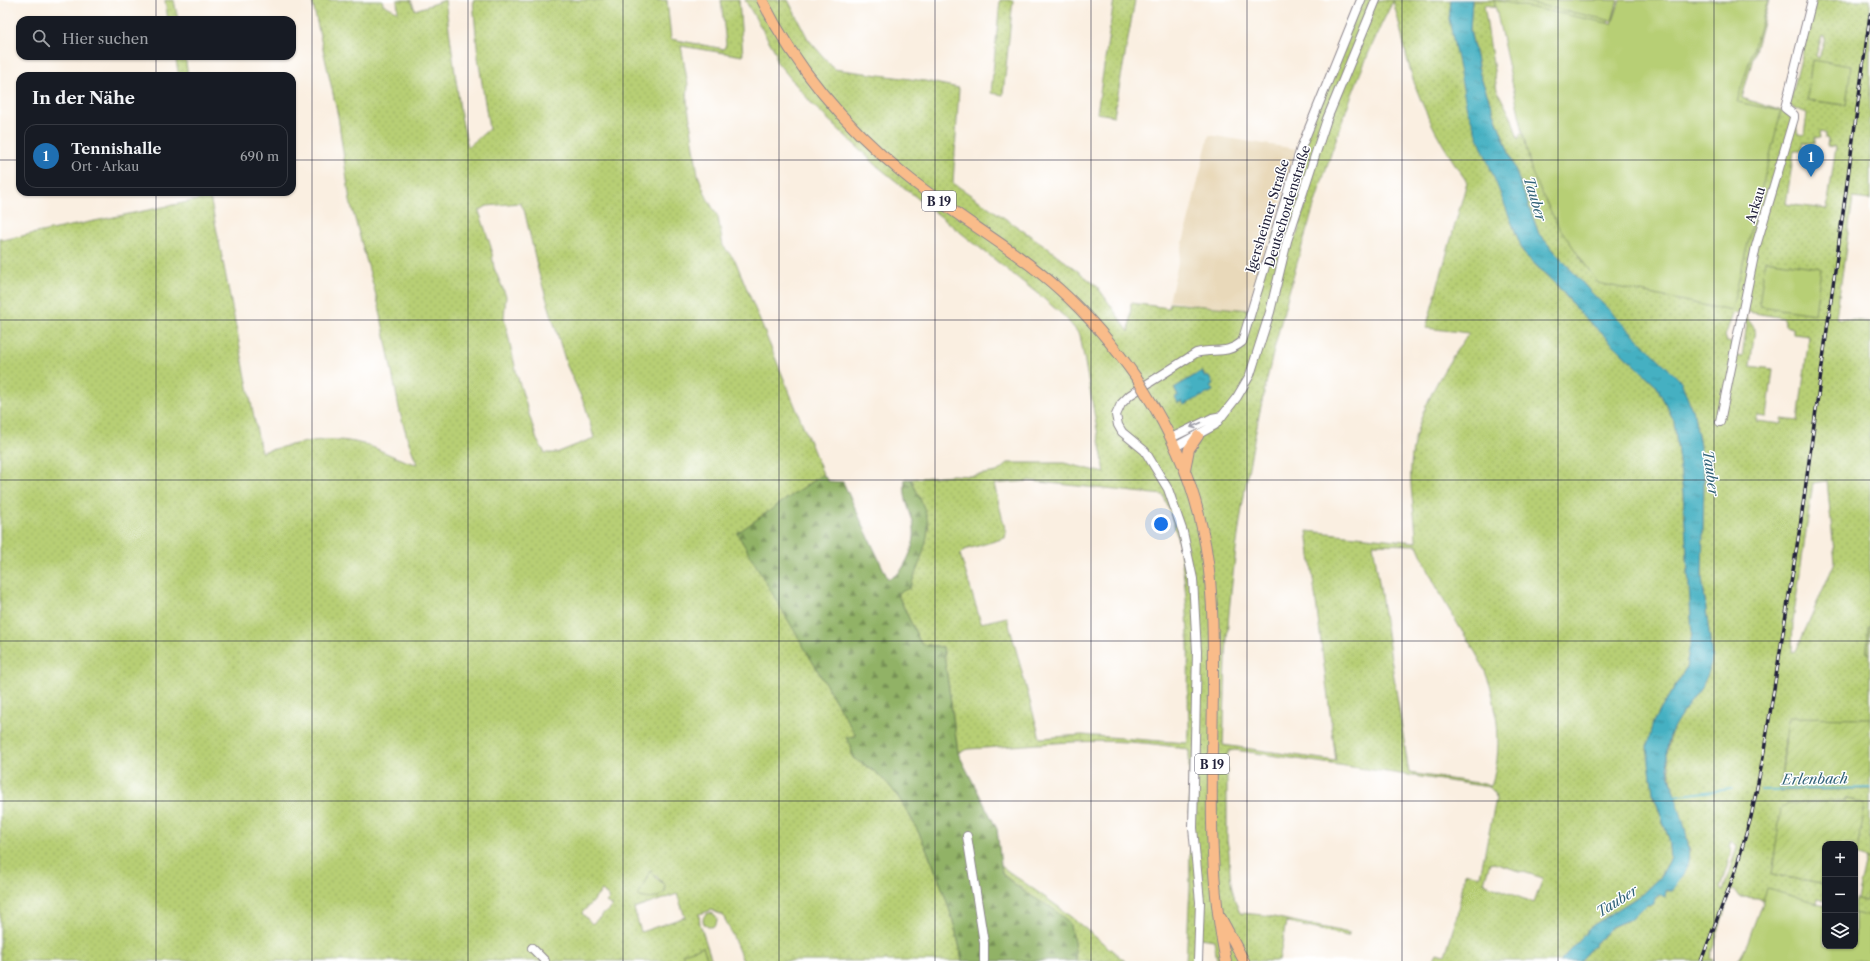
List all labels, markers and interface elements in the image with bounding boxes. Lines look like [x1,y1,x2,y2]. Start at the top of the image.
search box [16,16,296,60]
icon: search [30,27,52,49]
text: Hier suchen [62,29,149,48]
text: In der Nähe [32,88,135,108]
text: Tennishalle [71,139,162,158]
street label: Deutschordenstraße [1261,143,1313,269]
pin: 1 [1798,144,1824,177]
text: 1 [43,148,49,164]
text: 690 m [240,148,279,164]
street label: Igersheimer Straße [1242,157,1292,275]
text: Ort · Arkau [71,158,139,174]
water label: Tauber [1520,174,1551,225]
street label: Arkau [1742,185,1768,226]
road number: B 19 [922,191,956,211]
one-way arrow [1190,422,1202,430]
water label: Tauber [1699,449,1723,498]
your location [1151,514,1171,534]
road number: B 19 [1195,754,1229,774]
water label: Erlenbach [1781,769,1848,789]
map controls [1822,841,1858,949]
button: + [1822,841,1858,877]
button: − [1822,877,1858,913]
water label: Tauber [1593,880,1642,921]
button: layers [1822,913,1858,949]

